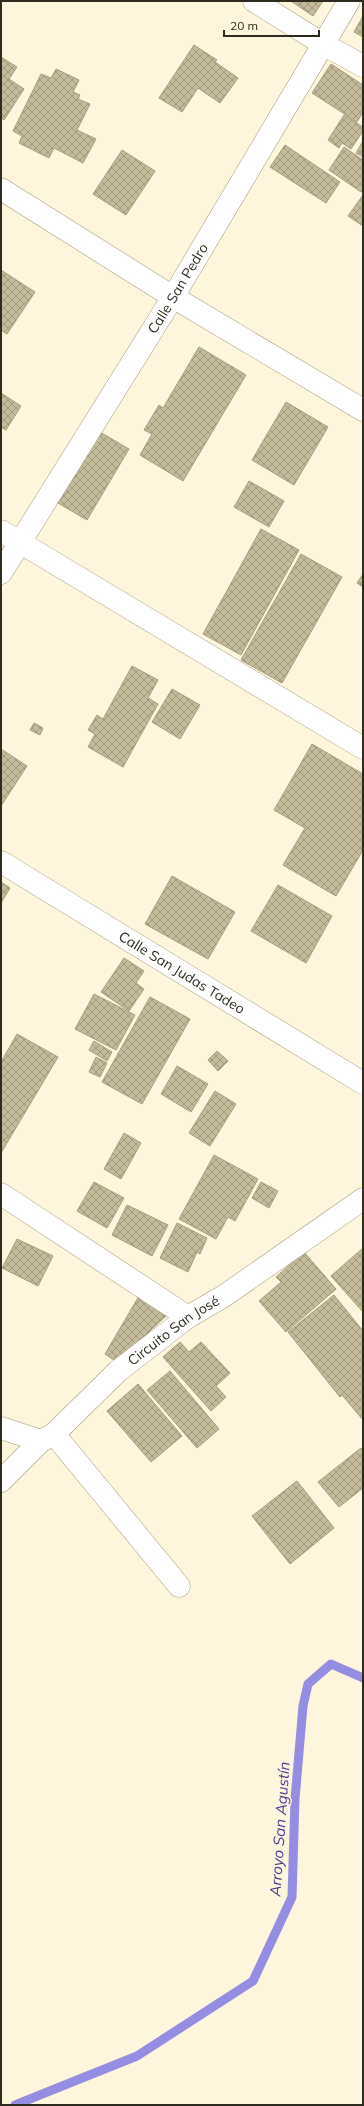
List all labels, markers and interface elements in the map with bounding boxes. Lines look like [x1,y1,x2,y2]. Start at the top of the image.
scale bar [224,12,319,38]
text: 20 m [230,18,258,33]
street label: Calle San Pedro [143,240,212,337]
street label: Calle San Judas Tadeo [116,927,248,1018]
street label: Circuito San José [124,1292,223,1369]
water label: Arroyo San Agustín [265,1761,294,1898]

